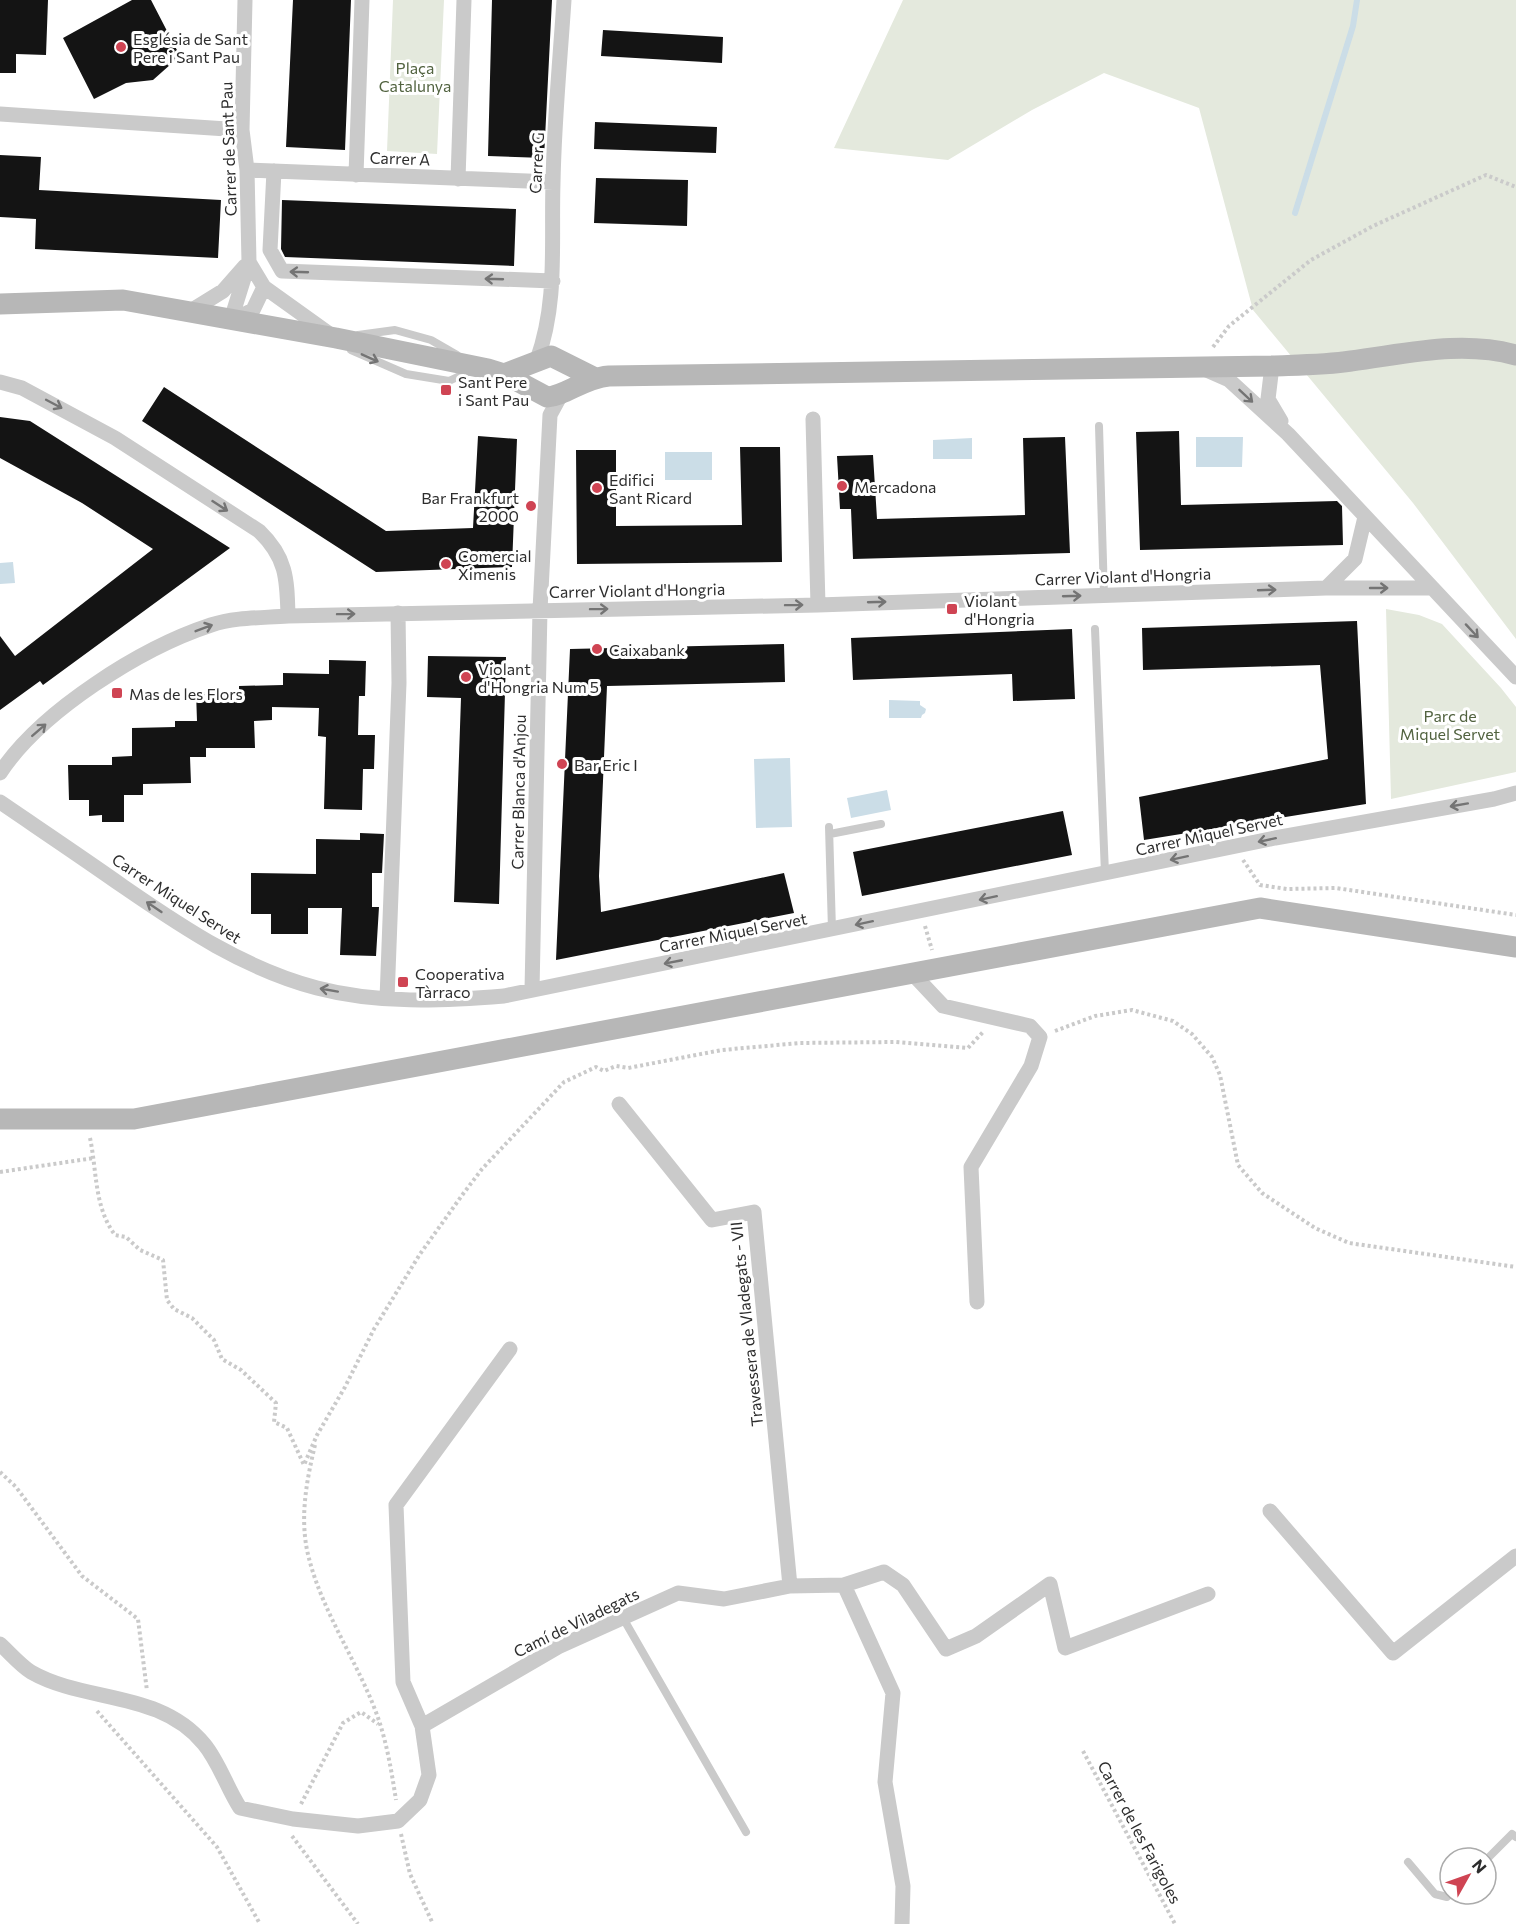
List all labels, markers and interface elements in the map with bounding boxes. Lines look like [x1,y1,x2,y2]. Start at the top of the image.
place label: Església de Sant Pere i Sant Pau [133,29,248,66]
marker: Església de Sant Pere i Sant Pau [114,40,128,54]
park label: Plaça Catalunya [379,58,451,95]
street label: Carrer de Sant Pau [216,82,240,216]
street label: Carrer G [525,132,547,194]
street label: Carrer A [369,147,431,169]
one-way arrow [290,266,310,277]
one-way arrow [485,273,505,285]
one-way arrow [361,353,379,365]
place label: Sant Pere i Sant Pau [458,372,529,409]
marker: Sant Pere i Sant Pau [439,383,453,397]
one-way arrow [1238,389,1253,403]
one-way arrow [45,398,62,410]
place label: Edifici Sant Ricard [609,470,692,507]
place label: Mercadona [854,477,936,496]
marker: Mercadona [835,479,849,493]
marker: Edifici Sant Ricard [590,481,604,495]
place label: Bar Frankfurt 2000 [421,488,519,525]
marker: Bar Frankfurt 2000 [524,499,538,513]
one-way arrow [211,500,228,512]
place label: Comercial Ximenis [458,546,532,583]
marker: Comercial Ximenis [439,557,453,571]
street label: Carrer Violant d'Hongria [1035,563,1211,589]
street label: Carrer Violant d'Hongria [549,579,725,601]
one-way arrow [1369,582,1389,594]
one-way arrow [1256,584,1276,596]
one-way arrow [1061,590,1081,601]
place label: Violant d'Hongria [964,591,1035,628]
one-way arrow [866,597,886,608]
one-way arrow [783,599,803,611]
marker: Violant d'Hongria [945,602,959,616]
one-way arrow [588,603,608,615]
one-way arrow [336,609,356,620]
one-way arrow [194,622,212,633]
one-way arrow [1465,623,1479,638]
place label: Caixabank [609,640,685,659]
marker: Caixabank [590,642,604,656]
place label: Violant d'Hongria Num 5 [478,659,599,696]
marker: Violant d'Hongria Num 5 [459,670,473,684]
place label: Mas de les Flors [129,684,243,703]
marker: Mas de les Flors [110,686,124,700]
park label: Parc de Miquel Servet [1400,706,1501,743]
street label: Carrer Blanca d'Anjou [507,714,529,870]
one-way arrow [31,723,46,737]
place label: Bar Eric I [574,755,638,774]
marker: Bar Eric I [555,757,569,771]
one-way arrow [1450,800,1469,811]
street label: Carrer Miquel Servet [1134,809,1285,859]
one-way arrow [1258,834,1277,846]
street label: Carrer Miquel Servet [109,849,245,947]
one-way arrow [1170,853,1189,864]
one-way arrow [979,893,998,904]
one-way arrow [146,901,162,913]
street label: Carrer Miquel Servet [658,908,809,956]
one-way arrow [855,918,874,930]
one-way arrow [664,957,683,968]
place label: Cooperativa Tàrraco [415,964,505,1001]
marker: Cooperativa Tàrraco [396,975,410,989]
one-way arrow [319,984,339,995]
street label: Travessera de Vladegats - VII [726,1221,766,1427]
street label: Camí de Viladegats [510,1583,642,1661]
street label: Carrer de les Farigoles [1094,1757,1186,1907]
north arrow [1438,1846,1498,1906]
text: N [1469,1855,1491,1877]

